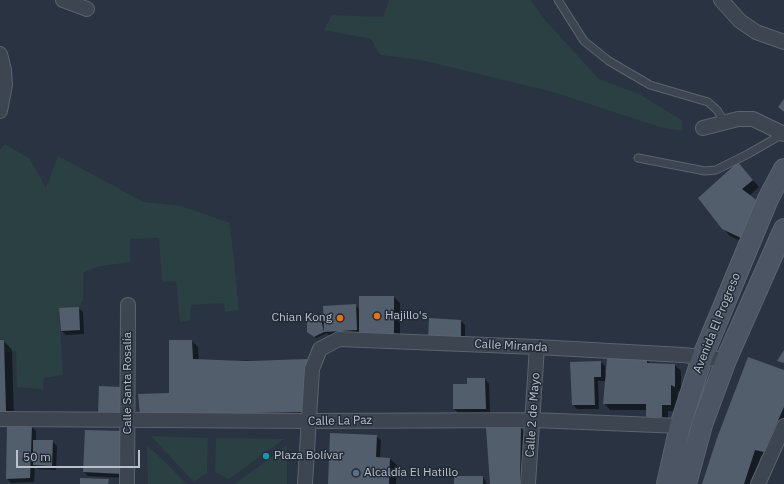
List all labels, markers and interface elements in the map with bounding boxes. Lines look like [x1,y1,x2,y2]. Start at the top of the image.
street label: Avenida El Progreso [690,271,744,375]
place label: Hajillo's [385,309,428,323]
place label: Chian Kong [271,311,332,325]
marker: Hajillo's [372,311,382,321]
marker: Chian Kong [335,313,345,323]
street label: Calle Santa Rosalía [121,332,135,434]
street label: Calle Miranda [474,337,548,355]
street label: Calle 2 de Mayo [523,372,543,458]
street label: Calle La Paz [308,413,372,429]
scale bar [18,442,142,468]
text: 50 m [23,449,51,464]
place label: Plaza Bolívar [274,449,343,463]
marker: Plaza Bolívar [261,451,271,461]
place label: Alcaldía El Hatillo [364,466,458,480]
marker: Alcaldía El Hatillo [351,468,361,478]

